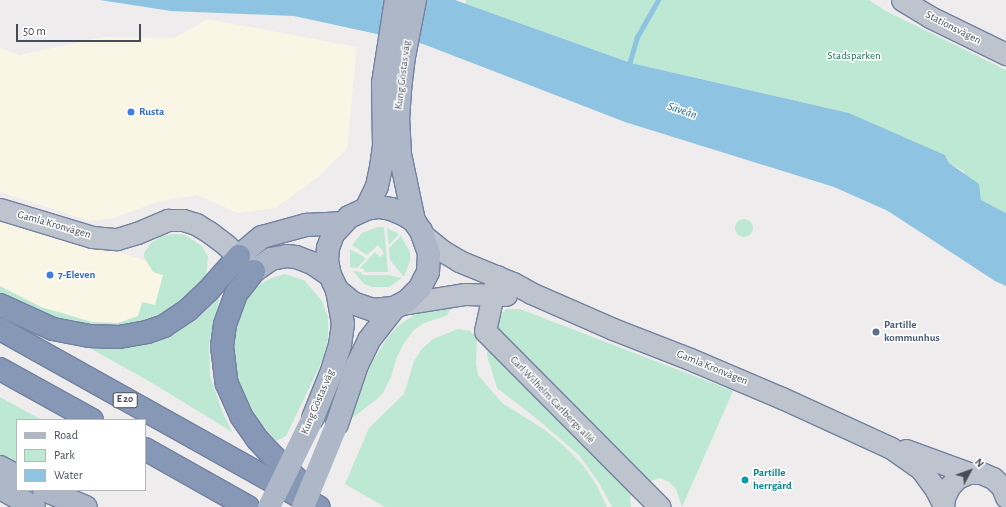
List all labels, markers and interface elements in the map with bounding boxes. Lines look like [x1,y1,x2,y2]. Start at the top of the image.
street label: Stationsvägen [923,8,983,48]
scale bar [18,16,143,42]
text: 50 m [23,25,46,37]
street label: Kung Göstas väg [392,40,414,110]
park label: Stadsparken [827,49,881,63]
water label: Säveån [665,99,699,123]
place label: Rusta [139,105,164,119]
marker: Rusta [126,107,136,117]
street label: Gamla Kronvägen [16,208,92,242]
place label: 7-Eleven [58,268,95,282]
marker: 7-Eleven [45,270,55,280]
place label: Partille kommunhus [884,319,940,345]
marker: Partille kommunhus [871,327,881,337]
street label: Gamla Kronvägen [674,348,750,388]
street label: Carl Wilhelm Carlbergs allé [507,354,597,446]
street label: Kung Göstas väg [298,367,338,437]
road number: E 20 [112,392,138,408]
legend [16,419,146,491]
text: Road [54,429,78,441]
text: Park [54,449,75,461]
north arrow [950,451,990,491]
text: N [973,456,986,469]
place label: Partille herrgård [753,467,792,493]
text: Water [54,469,83,481]
marker: Partille herrgård [740,475,750,485]

